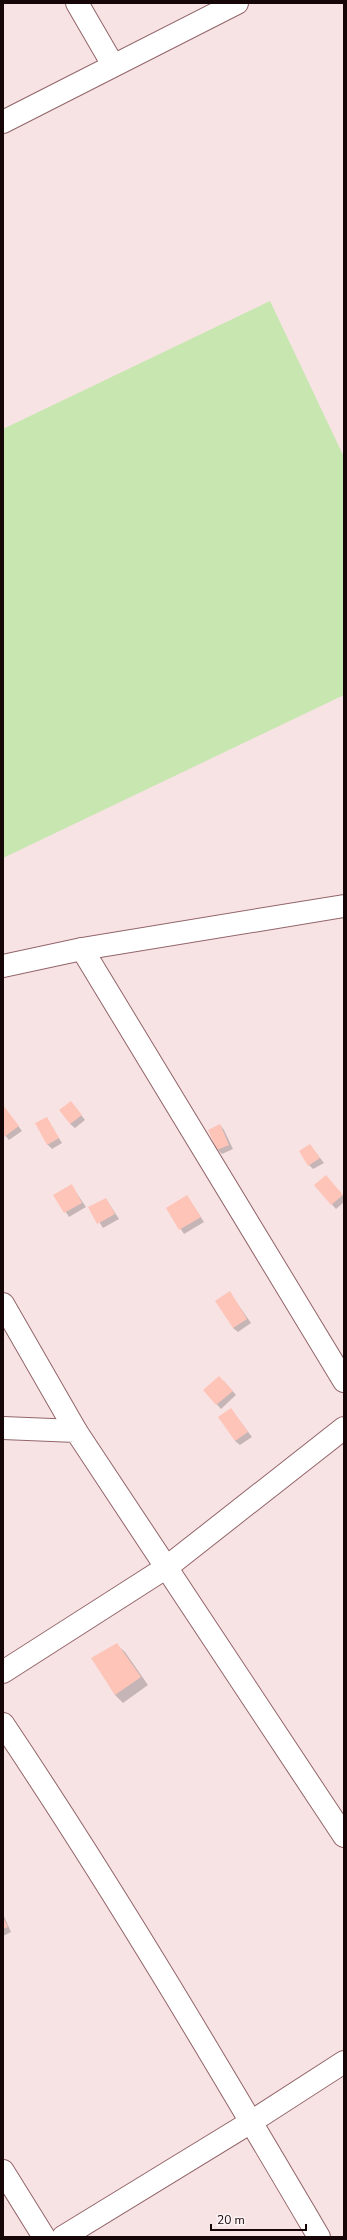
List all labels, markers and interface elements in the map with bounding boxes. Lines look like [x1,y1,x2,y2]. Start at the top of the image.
scale bar [211,2206,306,2232]
text: 20 m [217,2212,245,2228]

